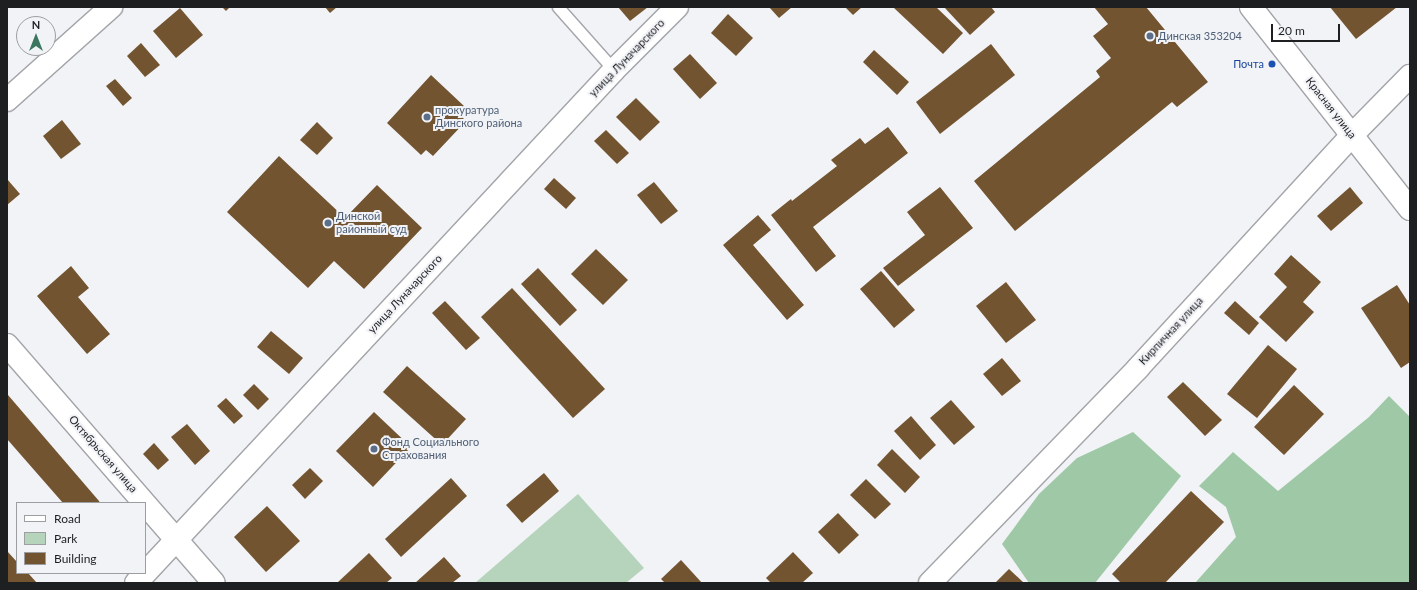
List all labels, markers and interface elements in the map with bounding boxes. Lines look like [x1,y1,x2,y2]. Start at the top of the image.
north arrow [16,16,56,56]
street label: улица Луначарского [587,16,667,100]
scale bar [1273,16,1342,42]
text: N [32,18,40,31]
text: 20 m [1278,23,1305,38]
place label: Динская 353204 [1158,29,1242,43]
marker: Динская 353204 [1145,31,1155,41]
place label: Почта [1233,57,1264,71]
marker: Почта [1267,59,1277,69]
street label: Красная улица [1303,75,1359,141]
place label: прокуратура Динского района [435,104,522,130]
marker: прокуратура Динского района [422,112,432,122]
place label: Динской районный суд [336,210,407,236]
marker: Динской районный суд [323,218,333,228]
street label: улица Луначарского [365,252,445,336]
street label: Кирпичная улица [1136,294,1206,368]
street label: Октябрьская улица [66,413,140,495]
place label: Фонд Социального Страхования [382,436,479,462]
marker: Фонд Социального Страхования [369,444,379,454]
legend [16,502,146,574]
text: Road [54,511,81,526]
text: Park [54,531,77,546]
text: Building [54,551,97,566]

